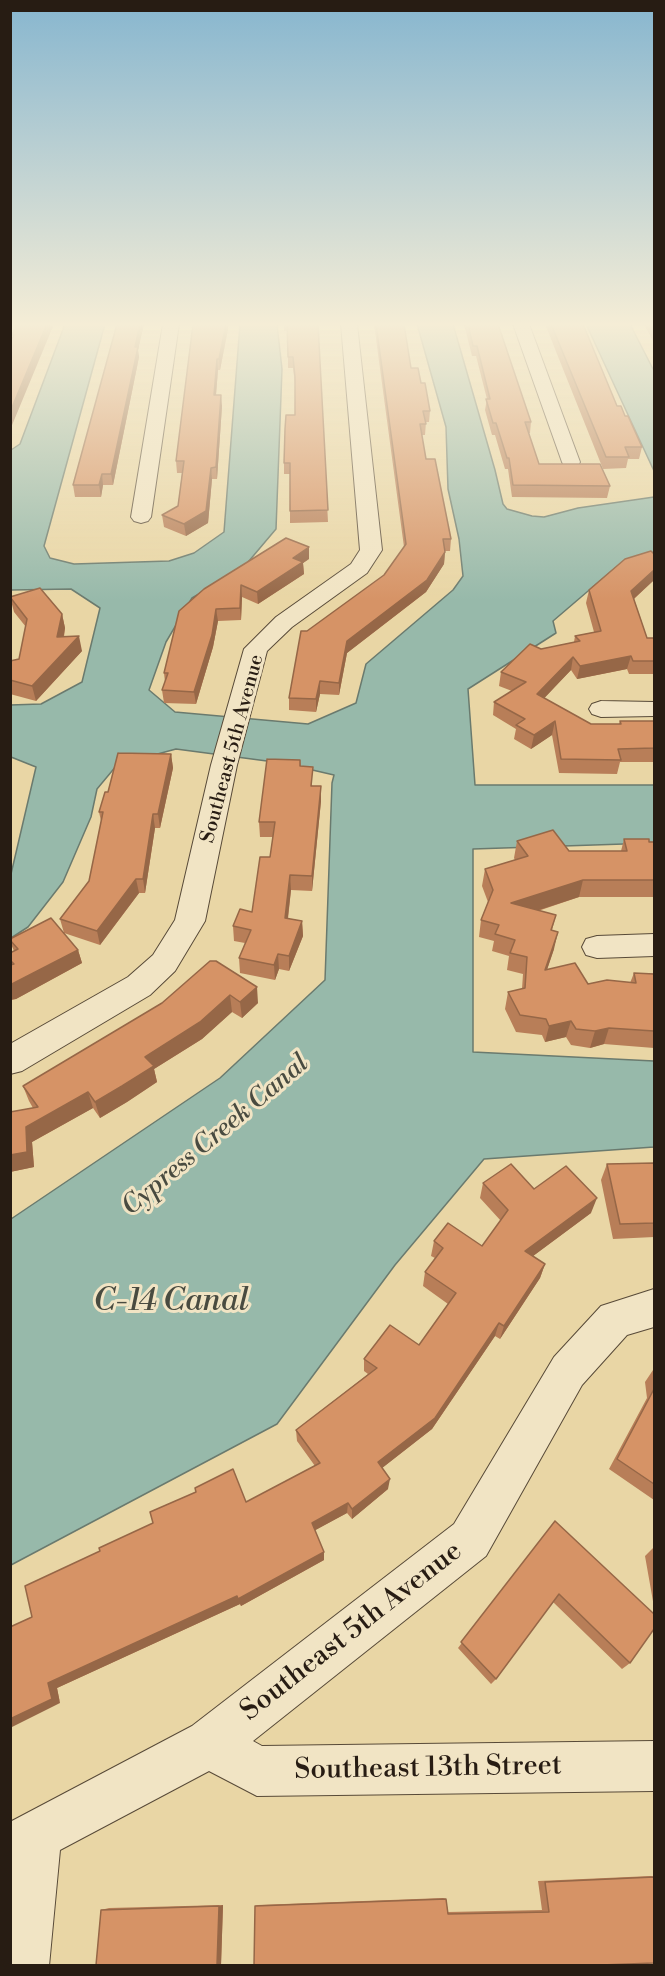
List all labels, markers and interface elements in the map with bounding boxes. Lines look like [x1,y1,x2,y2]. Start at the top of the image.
street label: Southeast 5th Avenue [196,652,270,846]
water label: Cypress Creek Canal [116,1049,316,1223]
water label: C-14 Canal [93,1283,249,1321]
street label: Southeast 5th Avenue [235,1535,469,1729]
street label: Southeast 13th Street [294,1750,562,1788]

